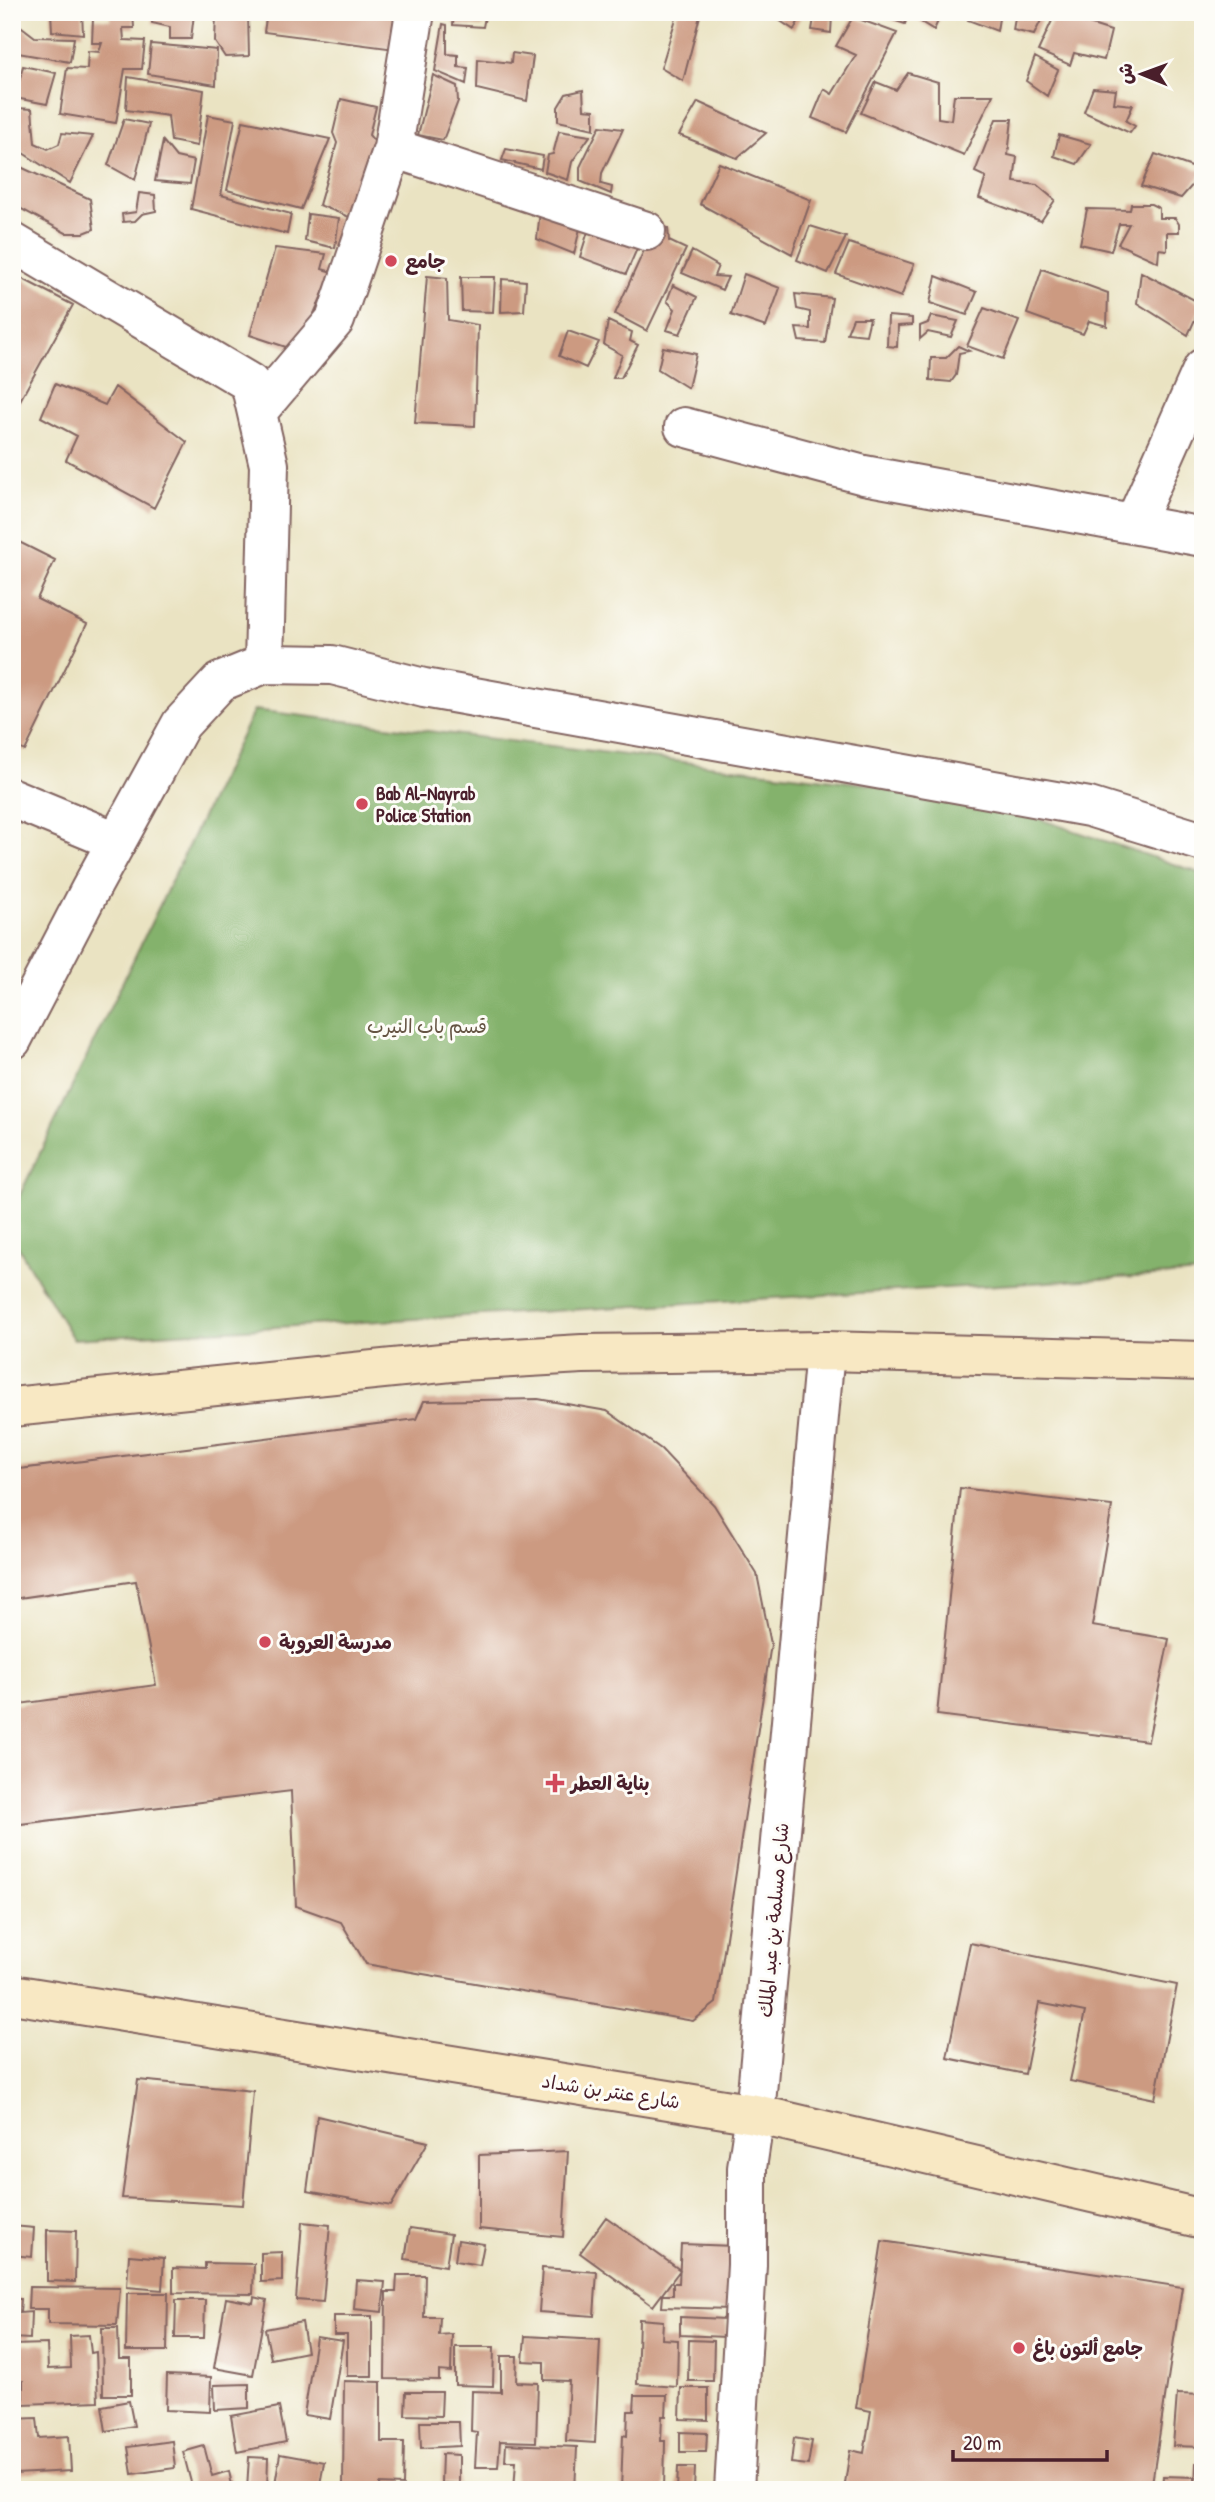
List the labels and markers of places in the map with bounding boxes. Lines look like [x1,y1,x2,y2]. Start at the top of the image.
place label: جامع [405,248,446,275]
marker: جامع [383,253,399,269]
place label: Bab Al-Nayrab Police Station [376,780,476,828]
marker: Bab Al-Nayrab Police Station [354,796,370,812]
place label: مدرسة العروبة [279,1629,392,1655]
marker: مدرسة العروبة [257,1634,273,1650]
place label: بناية العطر [569,1770,649,1796]
marker: بناية العطر [545,1773,565,1793]
place label: جامع ألتون باغ [1033,2335,1143,2362]
marker: جامع ألتون باغ [1011,2340,1027,2356]

